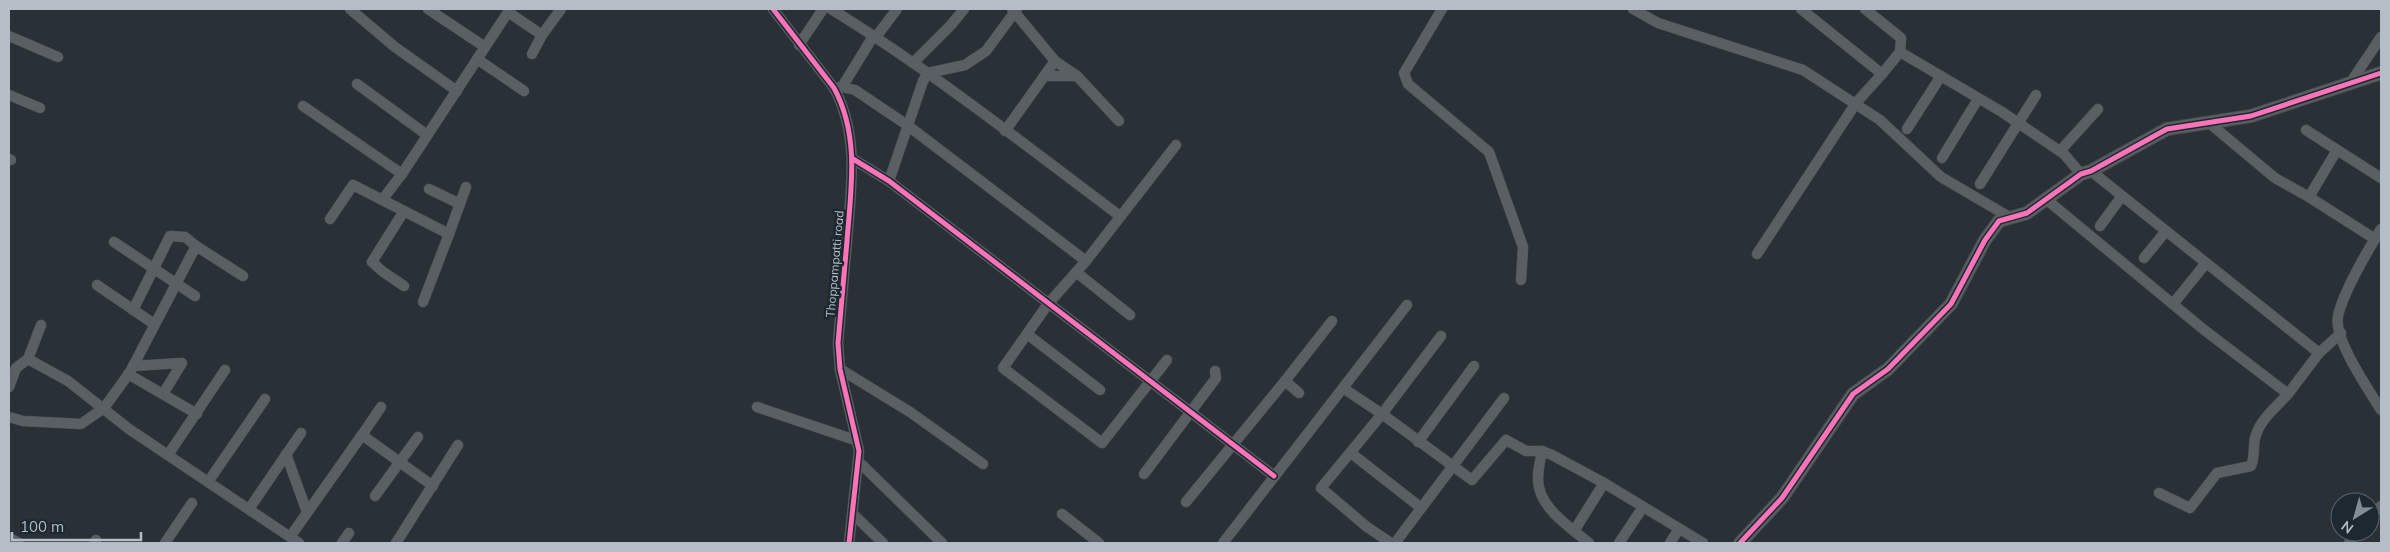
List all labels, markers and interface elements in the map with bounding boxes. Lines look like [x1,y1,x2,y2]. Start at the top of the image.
street label: Thoppampatti road [822,210,847,318]
north arrow [2330,492,2380,542]
scale bar [12,510,141,542]
text: 100 m [20,517,64,536]
text: N [2338,517,2357,538]

